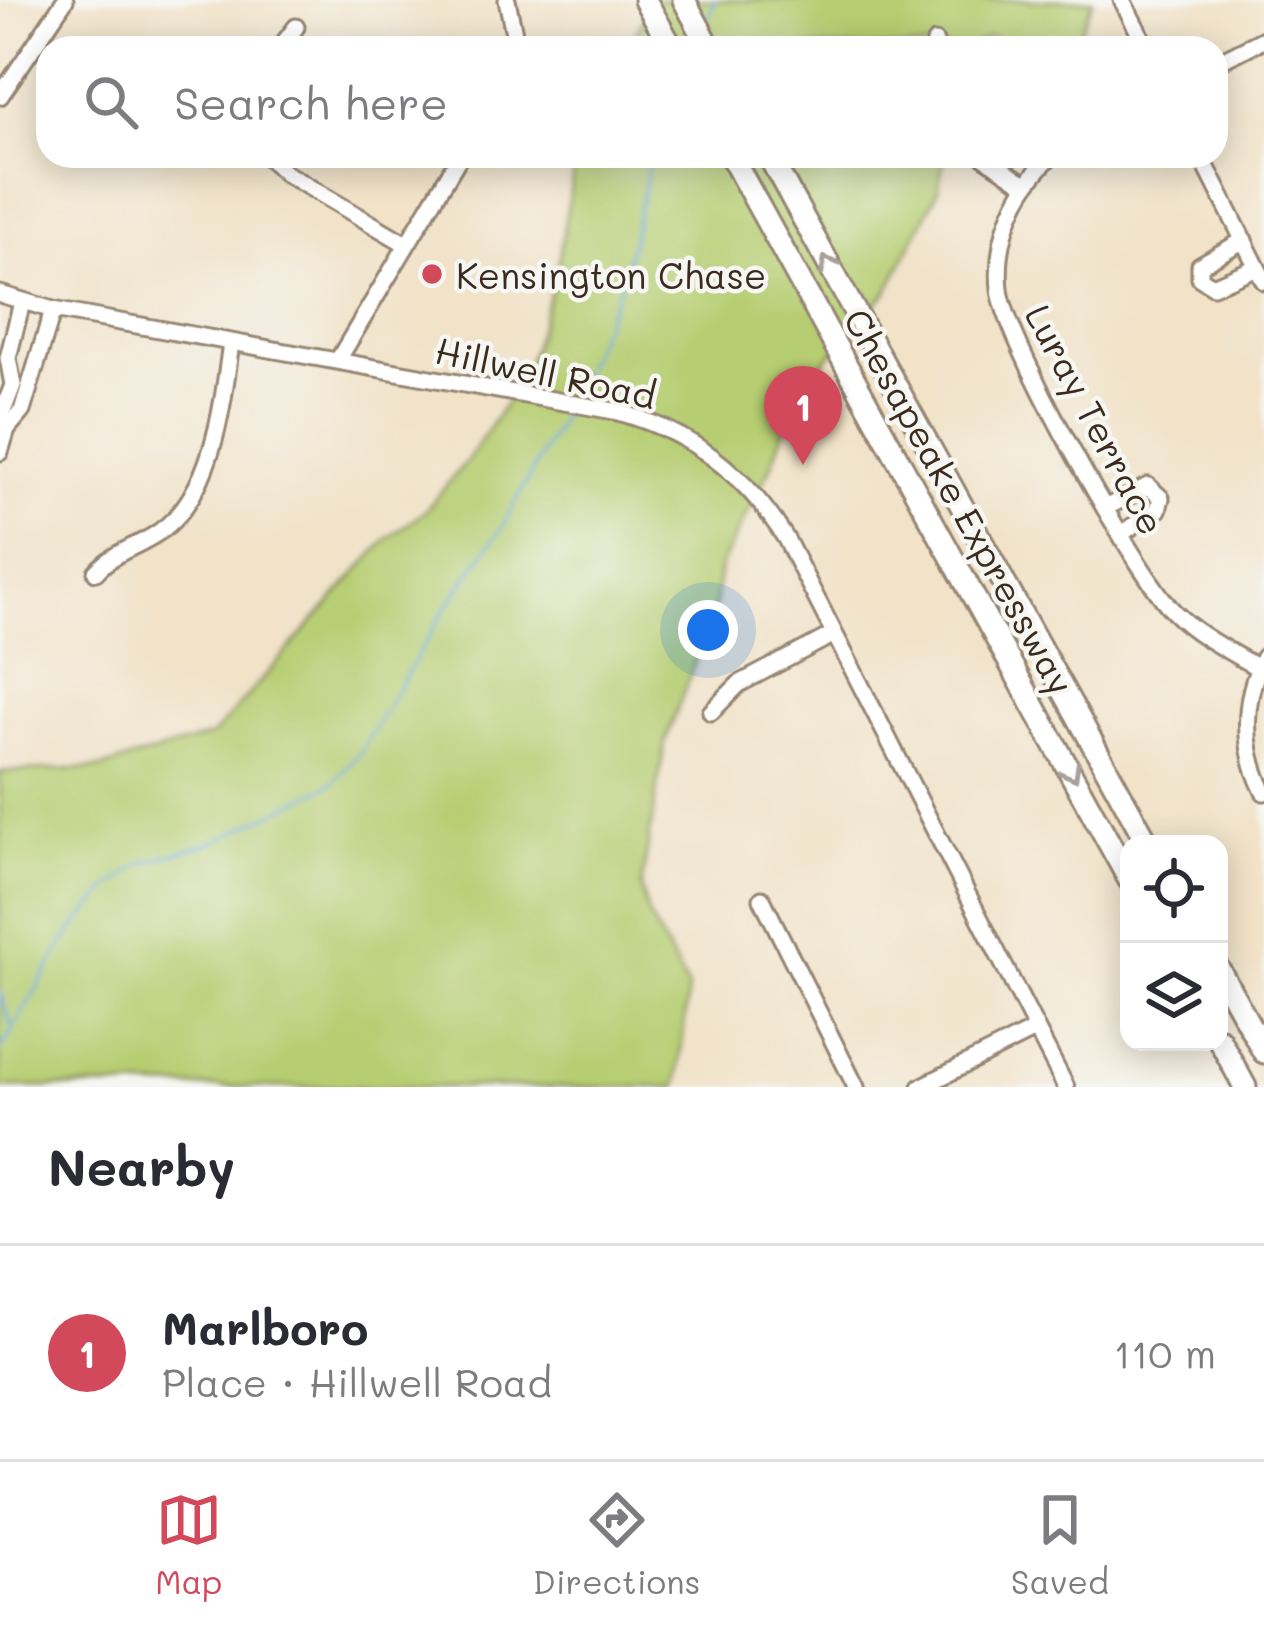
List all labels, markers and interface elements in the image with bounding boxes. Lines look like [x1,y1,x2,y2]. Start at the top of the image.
search box [36,36,1228,168]
icon: search [78,69,144,135]
text: Search here [174,73,448,131]
place label: Kensington Chase [456,251,766,298]
one-way arrow [819,255,842,276]
marker: Kensington Chase [419,261,445,287]
street label: Luray Terrace [1015,296,1176,543]
street label: Chesapeake Expressway [833,300,1086,703]
street label: Hillwell Road [431,326,661,418]
pin: 1 [764,366,842,465]
your location [678,600,738,660]
one-way arrow [1058,760,1081,782]
map controls [1120,835,1228,1051]
button: locate [1120,835,1228,943]
button: layers [1120,943,1228,1051]
text: Nearby [48,1132,235,1199]
text: Marlboro [162,1298,368,1356]
text: 1 [78,1327,96,1378]
text: 110 m [1114,1327,1216,1378]
text: Place · Hillwell Road [162,1356,552,1407]
tab: Map [155,1487,222,1602]
tab: Directions [533,1487,700,1602]
tab: Saved [1011,1487,1109,1602]

